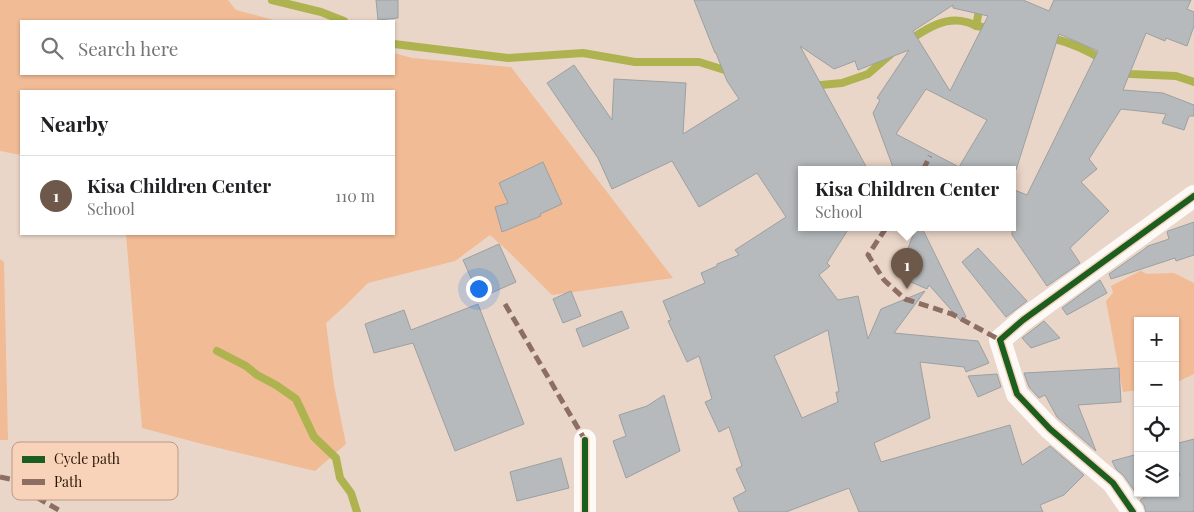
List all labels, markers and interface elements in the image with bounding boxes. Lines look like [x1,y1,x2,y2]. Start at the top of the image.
search box [20,20,395,75]
icon: search [38,34,66,62]
text: Search here [78,35,178,61]
text: Nearby [40,109,109,137]
popup [798,166,1016,231]
text: Kisa Children Center [87,172,271,198]
text: Kisa Children Center [815,175,999,201]
text: 1 [53,185,59,206]
text: 110 m [335,185,375,206]
text: School [87,198,135,219]
text: School [815,201,863,222]
pin: 1 [891,248,923,289]
your location [466,276,492,302]
map controls [1134,317,1179,497]
button: + [1134,317,1179,362]
button: − [1134,362,1179,407]
button: locate [1134,407,1179,452]
legend [12,442,178,500]
text: Cycle path [54,449,121,468]
button: layers [1134,452,1179,497]
text: Path [54,472,83,491]

